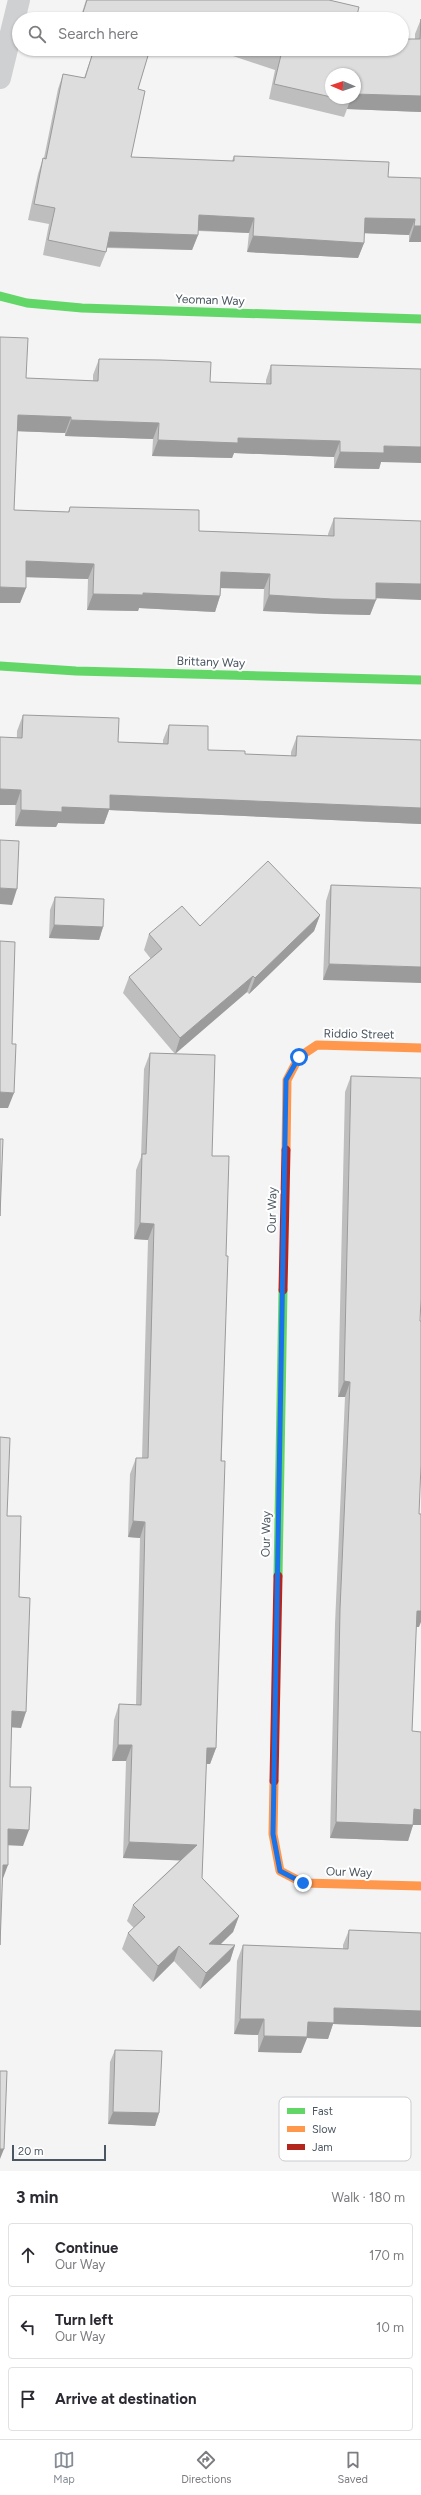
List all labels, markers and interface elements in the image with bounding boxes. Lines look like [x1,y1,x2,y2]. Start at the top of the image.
search box [12,12,409,56]
icon: search [26,23,48,45]
text: Search here [58,25,138,43]
north arrow [325,68,361,104]
street label: Yeoman Way [175,292,246,308]
street label: Brittany Way [176,654,246,670]
street label: Riddio Street [324,1026,395,1042]
route start [290,1048,308,1066]
street label: Our Way [265,1186,279,1233]
street label: Our Way [259,1510,273,1557]
street label: Our Way [326,1864,373,1880]
route end [294,1874,312,1892]
legend [279,2097,411,2161]
text: Fast [312,2105,333,2118]
text: Slow [312,2123,336,2136]
text: Jam [312,2141,333,2154]
scale bar [12,2143,106,2162]
text: 20 m [18,2145,43,2158]
text: 3 min [16,2187,58,2207]
text: Walk · 180 m [332,2190,405,2205]
text: Continue [55,2239,118,2257]
icon: ahead [17,2244,39,2266]
text: 170 m [369,2248,404,2263]
text: Our Way [55,2257,105,2272]
text: Turn left [55,2311,113,2329]
icon: left [17,2316,39,2338]
text: 10 m [376,2320,404,2335]
text: Our Way [55,2329,105,2344]
icon: arrive [17,2388,39,2410]
text: Arrive at destination [55,2390,196,2408]
tab: Map [53,2449,75,2486]
tab: Directions [181,2449,231,2486]
tab: Saved [338,2449,368,2486]

